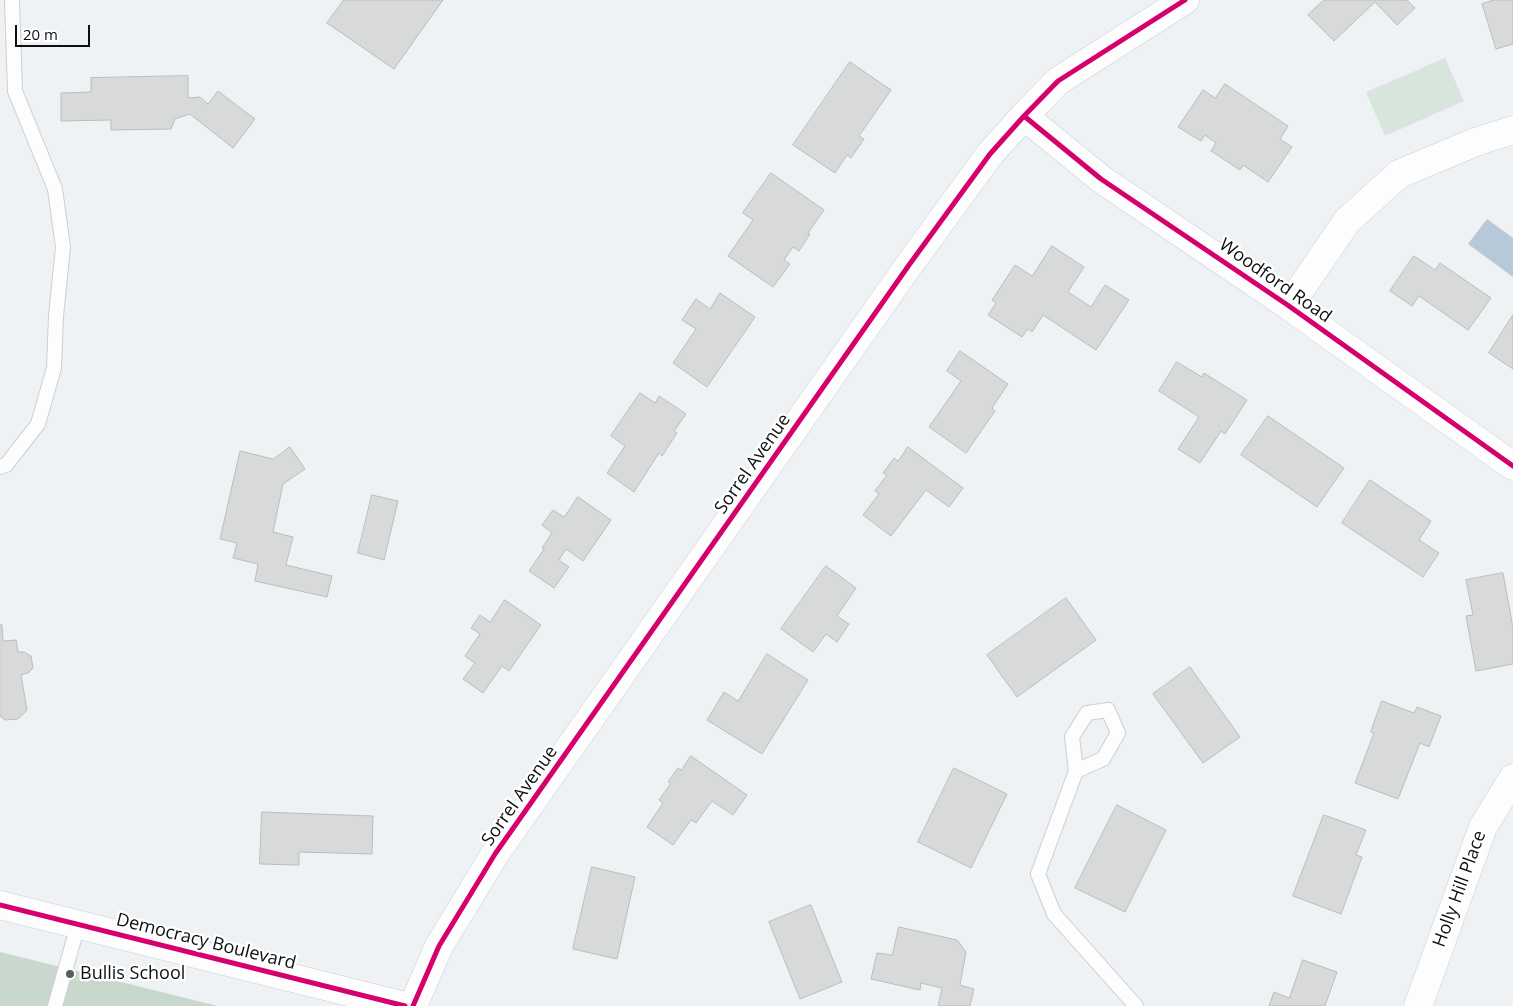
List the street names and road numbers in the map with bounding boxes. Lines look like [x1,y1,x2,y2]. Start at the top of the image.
street label: Woodford Road [1215,234,1335,328]
street label: Sorrel Avenue [710,410,796,518]
street label: Sorrel Avenue [477,742,563,850]
street label: Holly Hill Place [1429,828,1491,950]
street label: Democracy Boulevard [114,909,298,975]

